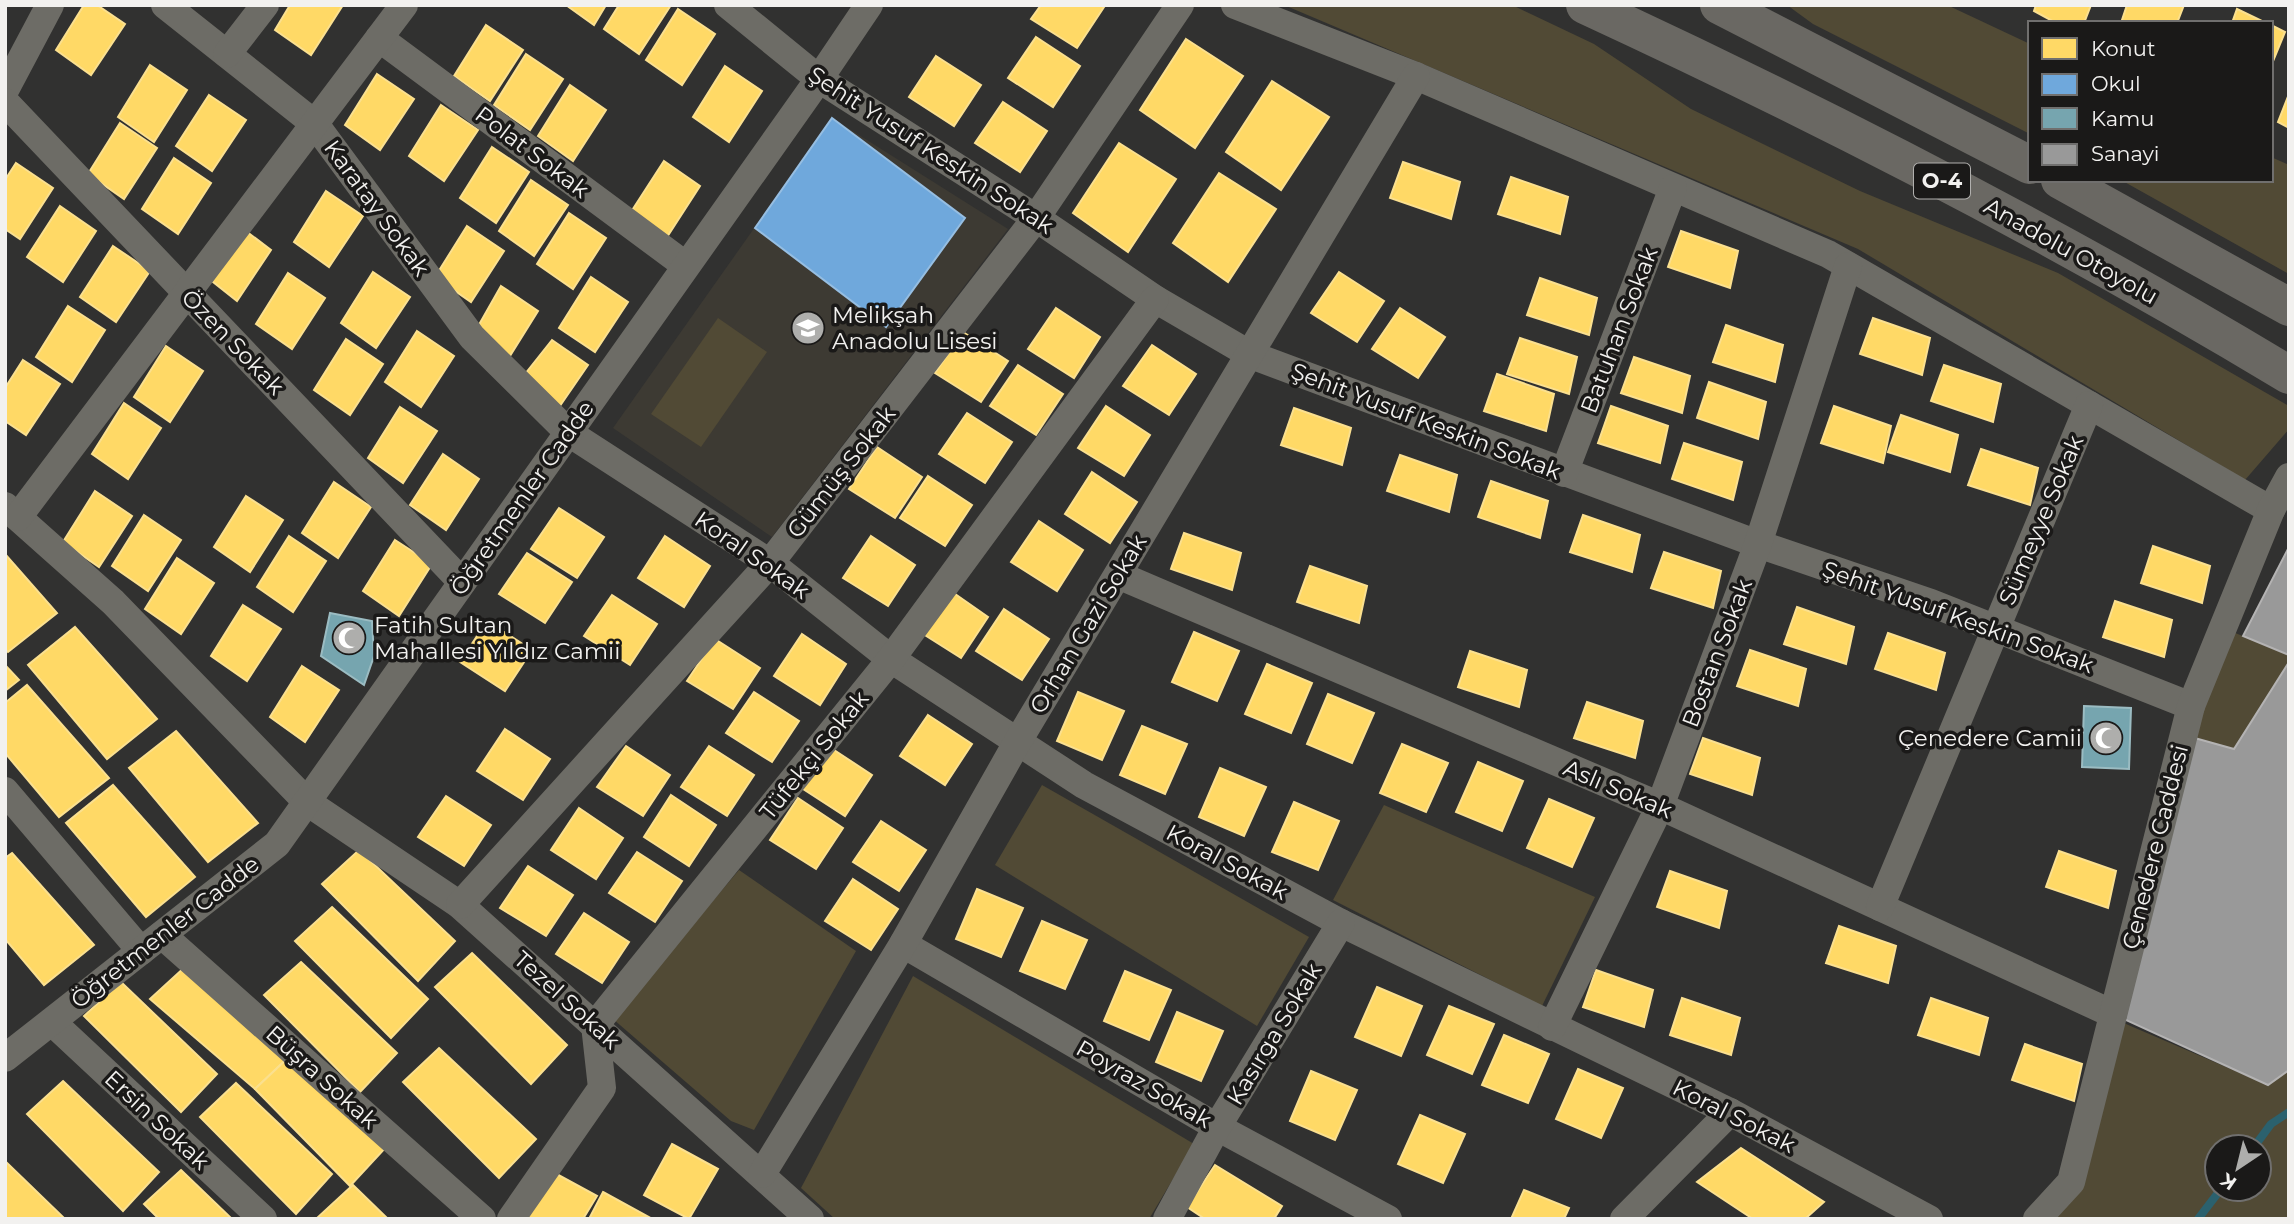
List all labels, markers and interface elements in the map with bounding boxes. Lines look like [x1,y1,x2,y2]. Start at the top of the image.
legend [2028,21,2273,182]
text: Konut [2091,36,2155,61]
street label: Şehit Yusuf Keskin Sokak [803,60,1059,240]
text: Okul [2091,71,2141,96]
street label: Polat Sokak [470,100,595,204]
text: Kamu [2091,106,2154,131]
street label: Karatay Sokak [318,134,436,282]
text: Sanayi [2091,141,2160,166]
road number: O-4 [1914,164,1970,198]
street label: Anadolu Otoyolu [1979,192,2163,310]
street label: Batuhan Sokak [1574,243,1664,417]
street label: Özen Sokak [176,283,290,401]
place label: Melikşah Anadolu Lisesi [832,301,998,355]
school or university icon: Melikşah Anadolu Lisesi [789,309,827,347]
street label: Şehit Yusuf Keskin Sokak [1287,357,1565,486]
street label: Öğretmenler Cadde [444,395,600,601]
street label: Gümüş Sokak [781,400,901,544]
street label: Sümeyye Sokak [1993,431,2089,609]
street label: Koral Sokak [689,505,815,605]
street label: Orhan Gazi Sokak [1024,529,1153,719]
street label: Şehit Yusuf Keskin Sokak [1819,555,2098,679]
street label: Bostan Sokak [1676,575,1758,731]
place label: Fatih Sultan Mahallesi Yıldız Camii [374,611,620,665]
mosque icon: Fatih Sultan Mahallesi Yıldız Camii [330,619,368,657]
street label: Tüfekçi Sokak [754,685,875,825]
mosque icon: Çenedere Camii [2087,719,2125,757]
place label: Çenedere Camii [1898,724,2082,752]
street label: Çenedere Caddesi [2116,742,2194,952]
street label: Aslı Sokak [1559,754,1677,825]
street label: Koral Sokak [1161,818,1293,906]
street label: Öğretmenler Cadde [65,850,265,1014]
street label: Tezel Sokak [508,945,626,1055]
street label: Kasırga Sokak [1221,958,1328,1110]
street label: Büşra Sokak [260,1019,384,1135]
street label: Poyraz Sokak [1071,1034,1217,1134]
street label: Ersin Sokak [99,1064,215,1176]
street label: Koral Sokak [1668,1073,1800,1159]
north arrow [2203,1133,2273,1203]
text: K [2215,1168,2241,1195]

